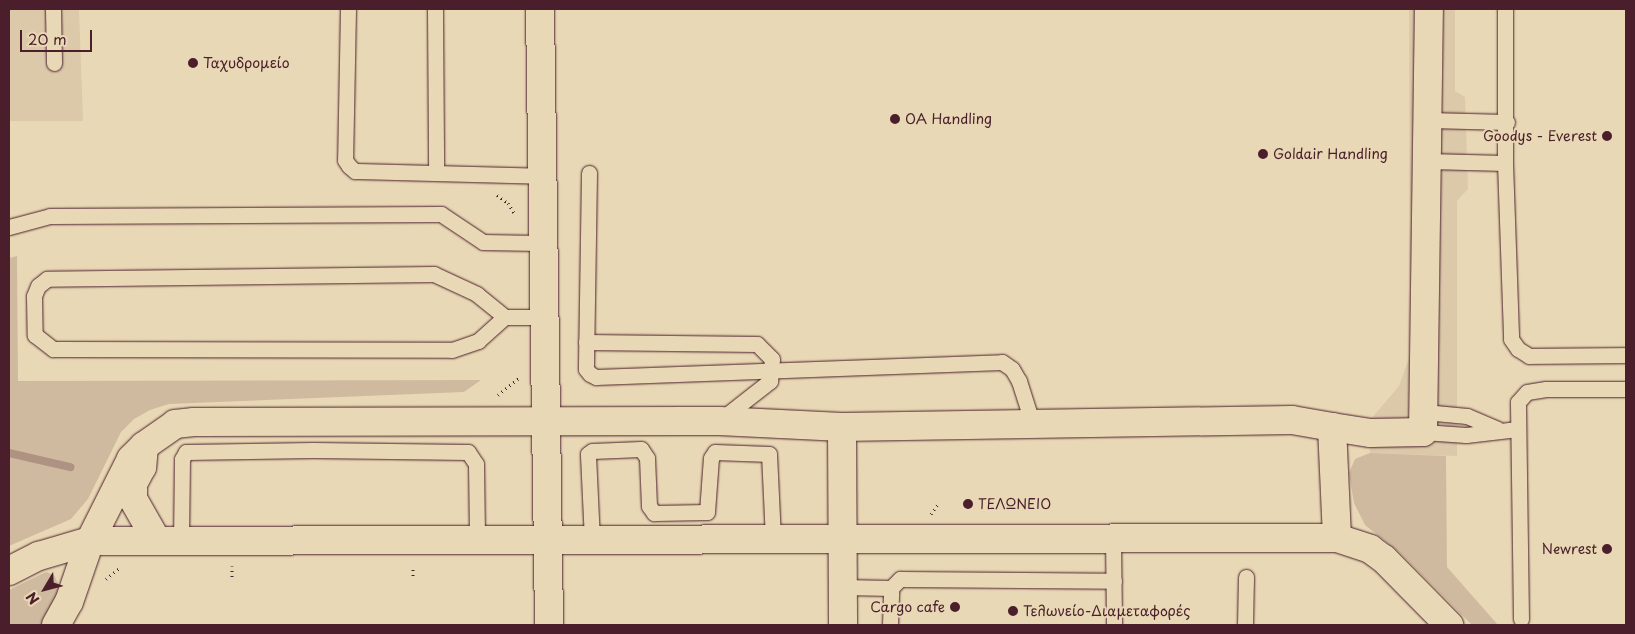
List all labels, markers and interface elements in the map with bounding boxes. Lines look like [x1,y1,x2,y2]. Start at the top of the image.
scale bar [22,20,95,52]
text: 20 m [28,27,67,50]
place label: Ταχυδρομείο [203,55,290,71]
marker: Ταχυδρομείο [187,57,199,69]
place label: OA Handling [905,111,992,127]
marker: OA Handling [889,113,901,125]
place label: Goodys - Everest [1482,128,1597,144]
marker: Goodys - Everest [1601,130,1613,142]
place label: Goldair Handling [1273,146,1387,162]
marker: Goldair Handling [1257,148,1269,160]
place label: ΤΕΛΩΝΕΙΟ [978,496,1051,512]
marker: ΤΕΛΩΝΕΙΟ [962,498,974,510]
place label: Newrest [1542,541,1597,557]
marker: Newrest [1601,543,1613,555]
north arrow [20,564,70,614]
text: N [21,588,44,609]
place label: Cargo cafe [870,599,945,615]
marker: Cargo cafe [949,601,961,613]
place label: Τελωνείο-Διαμεταφορές [1023,603,1191,619]
marker: Τελωνείο-Διαμεταφορές [1007,605,1019,617]

